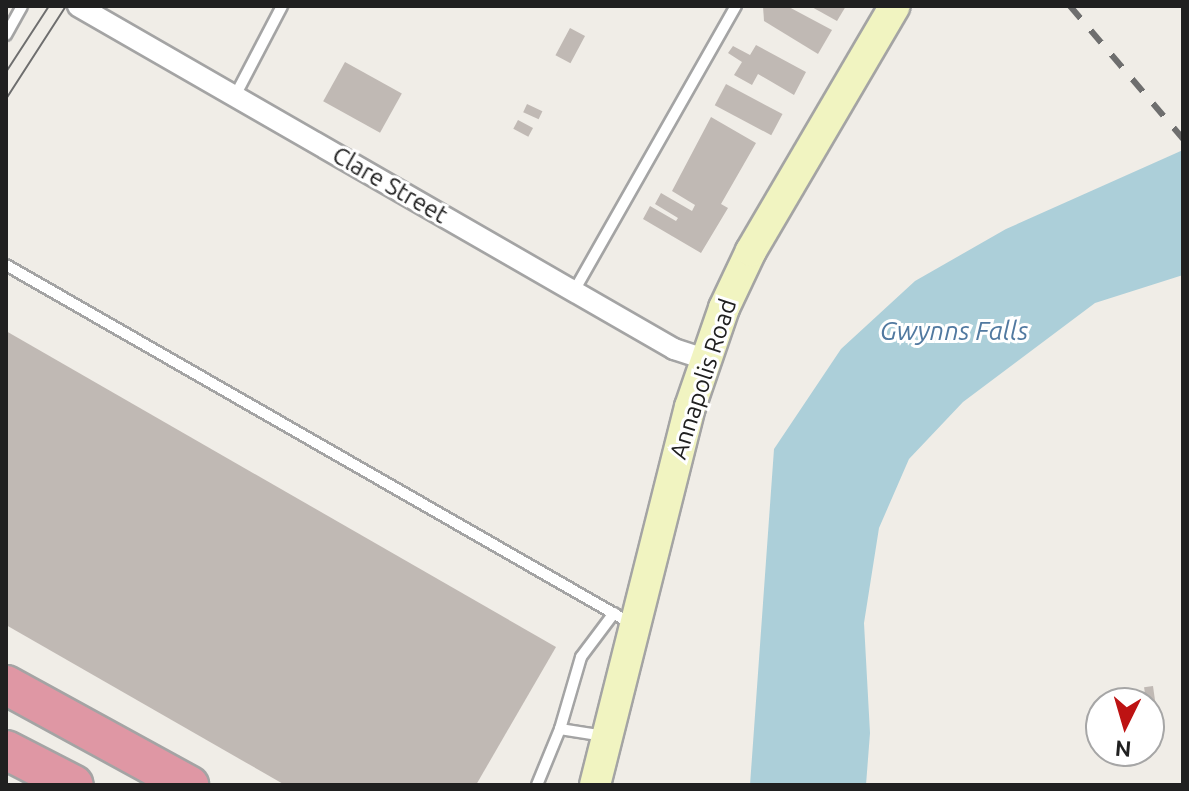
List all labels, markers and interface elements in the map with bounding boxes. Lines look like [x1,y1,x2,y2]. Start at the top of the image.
street label: Clare Street [327,140,453,230]
street label: Annapolis Road [664,295,742,463]
water label: Gwynns Falls [880,315,1028,347]
north arrow [1085,687,1165,767]
text: N [1114,736,1132,763]

